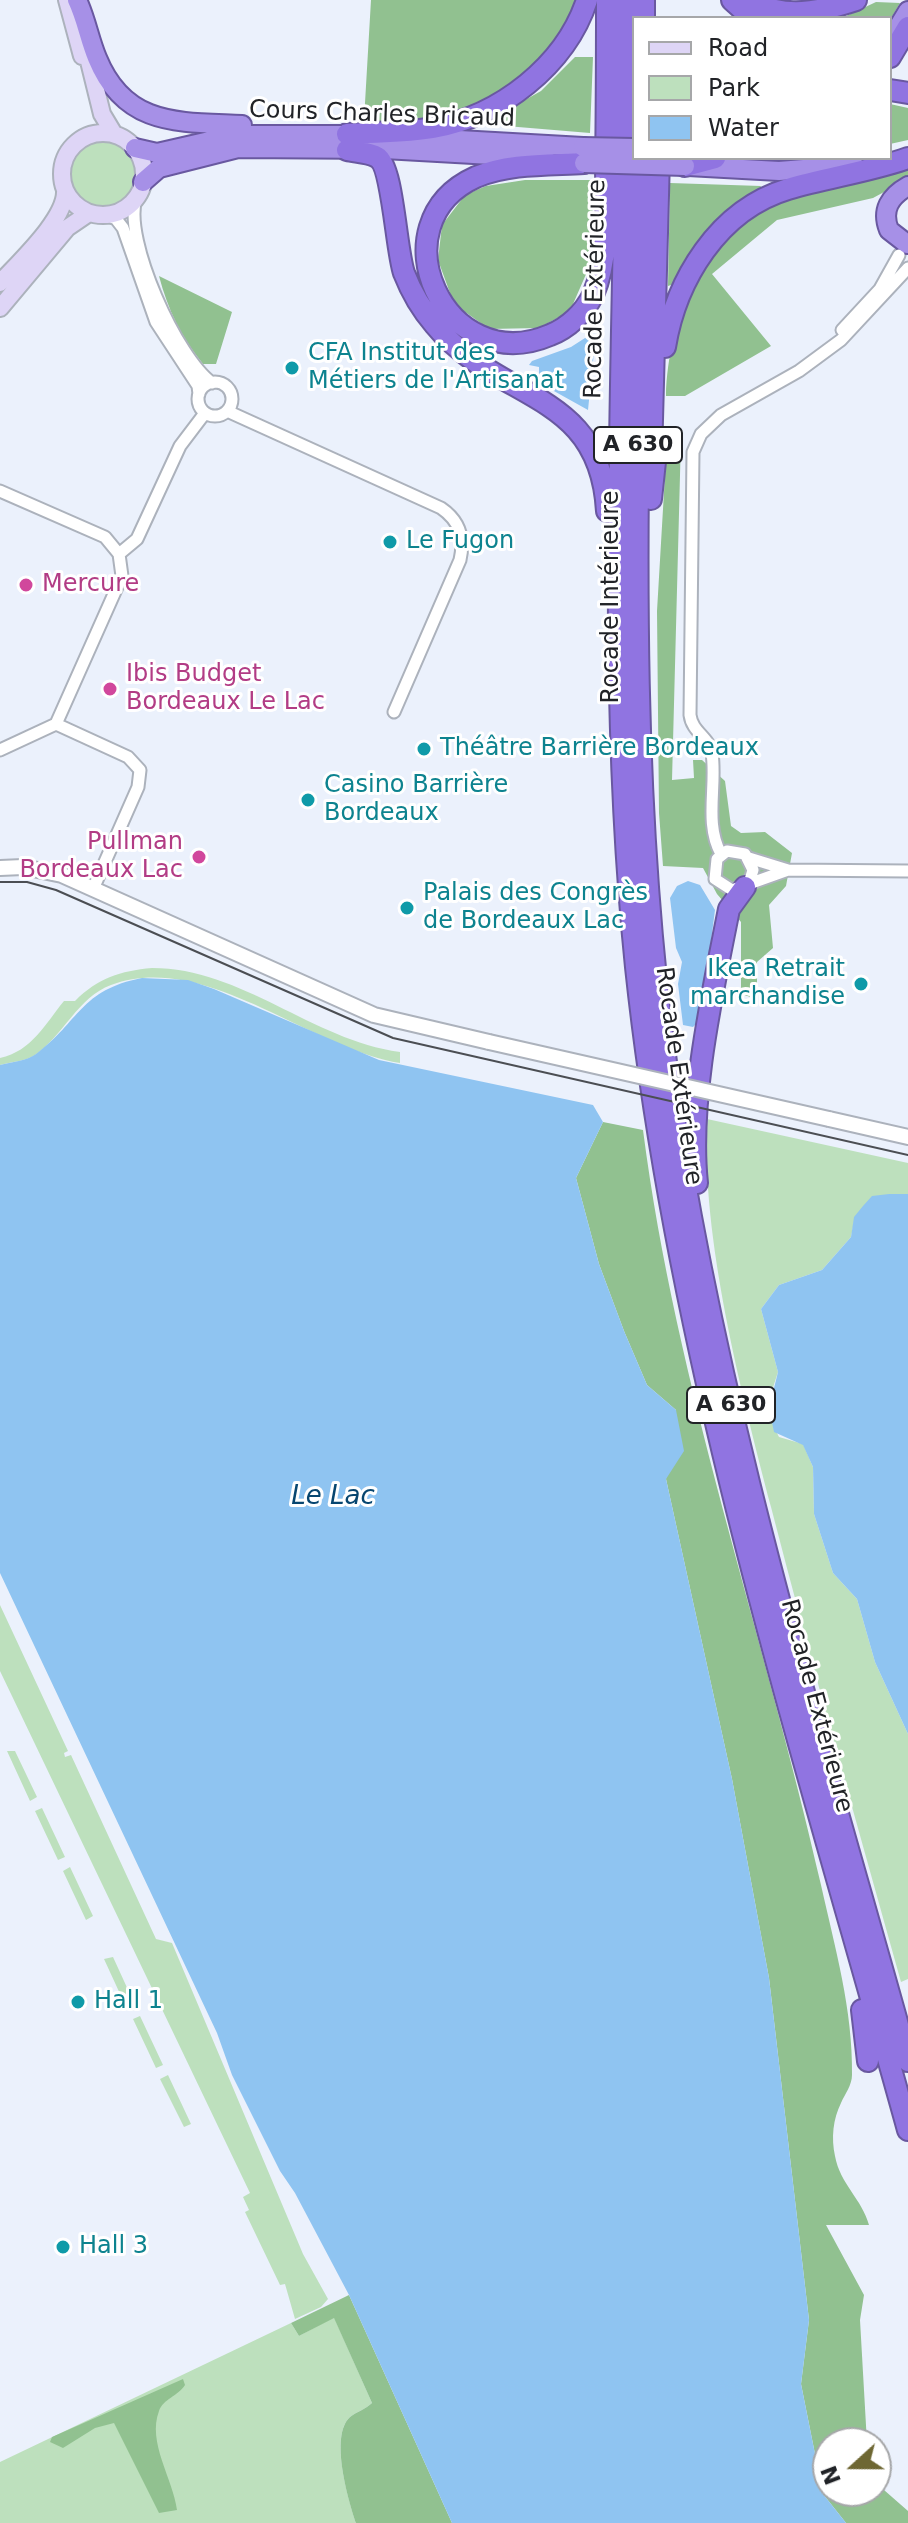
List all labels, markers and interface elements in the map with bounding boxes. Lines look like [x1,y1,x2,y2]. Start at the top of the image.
legend [632,16,892,160]
text: Road [708,34,768,62]
text: Park [708,74,760,102]
street label: Cours Charles Bricaud [249,96,515,134]
text: Water [708,114,779,142]
street label: Rocade Extérieure [580,179,612,399]
place label: CFA Institut des Métiers de l'Artisanat [308,340,564,396]
marker: CFA Institut des Métiers de l'Artisanat [283,359,301,377]
road number: A 630 [594,427,682,463]
street label: Rocade Intérieure [598,491,626,703]
place label: Le Fugon [406,528,514,556]
marker: Le Fugon [381,533,399,551]
place label: Mercure [42,571,139,599]
marker: Mercure [17,576,35,594]
place label: Ibis Budget Bordeaux Le Lac [126,661,325,717]
marker: Ibis Budget Bordeaux Le Lac [101,680,119,698]
place label: Théâtre Barrière Bordeaux [440,735,759,763]
marker: Théâtre Barrière Bordeaux [415,740,433,758]
place label: Casino Barrière Bordeaux [324,772,508,828]
marker: Casino Barrière Bordeaux [299,791,317,809]
place label: Pullman Bordeaux Lac [19,829,183,885]
marker: Pullman Bordeaux Lac [190,848,208,866]
place label: Palais des Congrès de Bordeaux Lac [423,880,648,936]
marker: Palais des Congrès de Bordeaux Lac [398,899,416,917]
place label: Ikea Retrait marchandise [690,956,845,1012]
street label: Rocade Extérieure [648,965,708,1187]
marker: Ikea Retrait marchandise [852,975,870,993]
road number: A 630 [687,1387,775,1423]
water label: Le Lac [291,1481,375,1513]
street label: Rocade Extérieure [774,1596,858,1816]
place label: Hall 1 [94,1988,163,2016]
marker: Hall 1 [69,1993,87,2011]
place label: Hall 3 [79,2233,148,2261]
marker: Hall 3 [54,2238,72,2256]
north arrow [812,2427,892,2507]
text: N [816,2462,846,2488]

